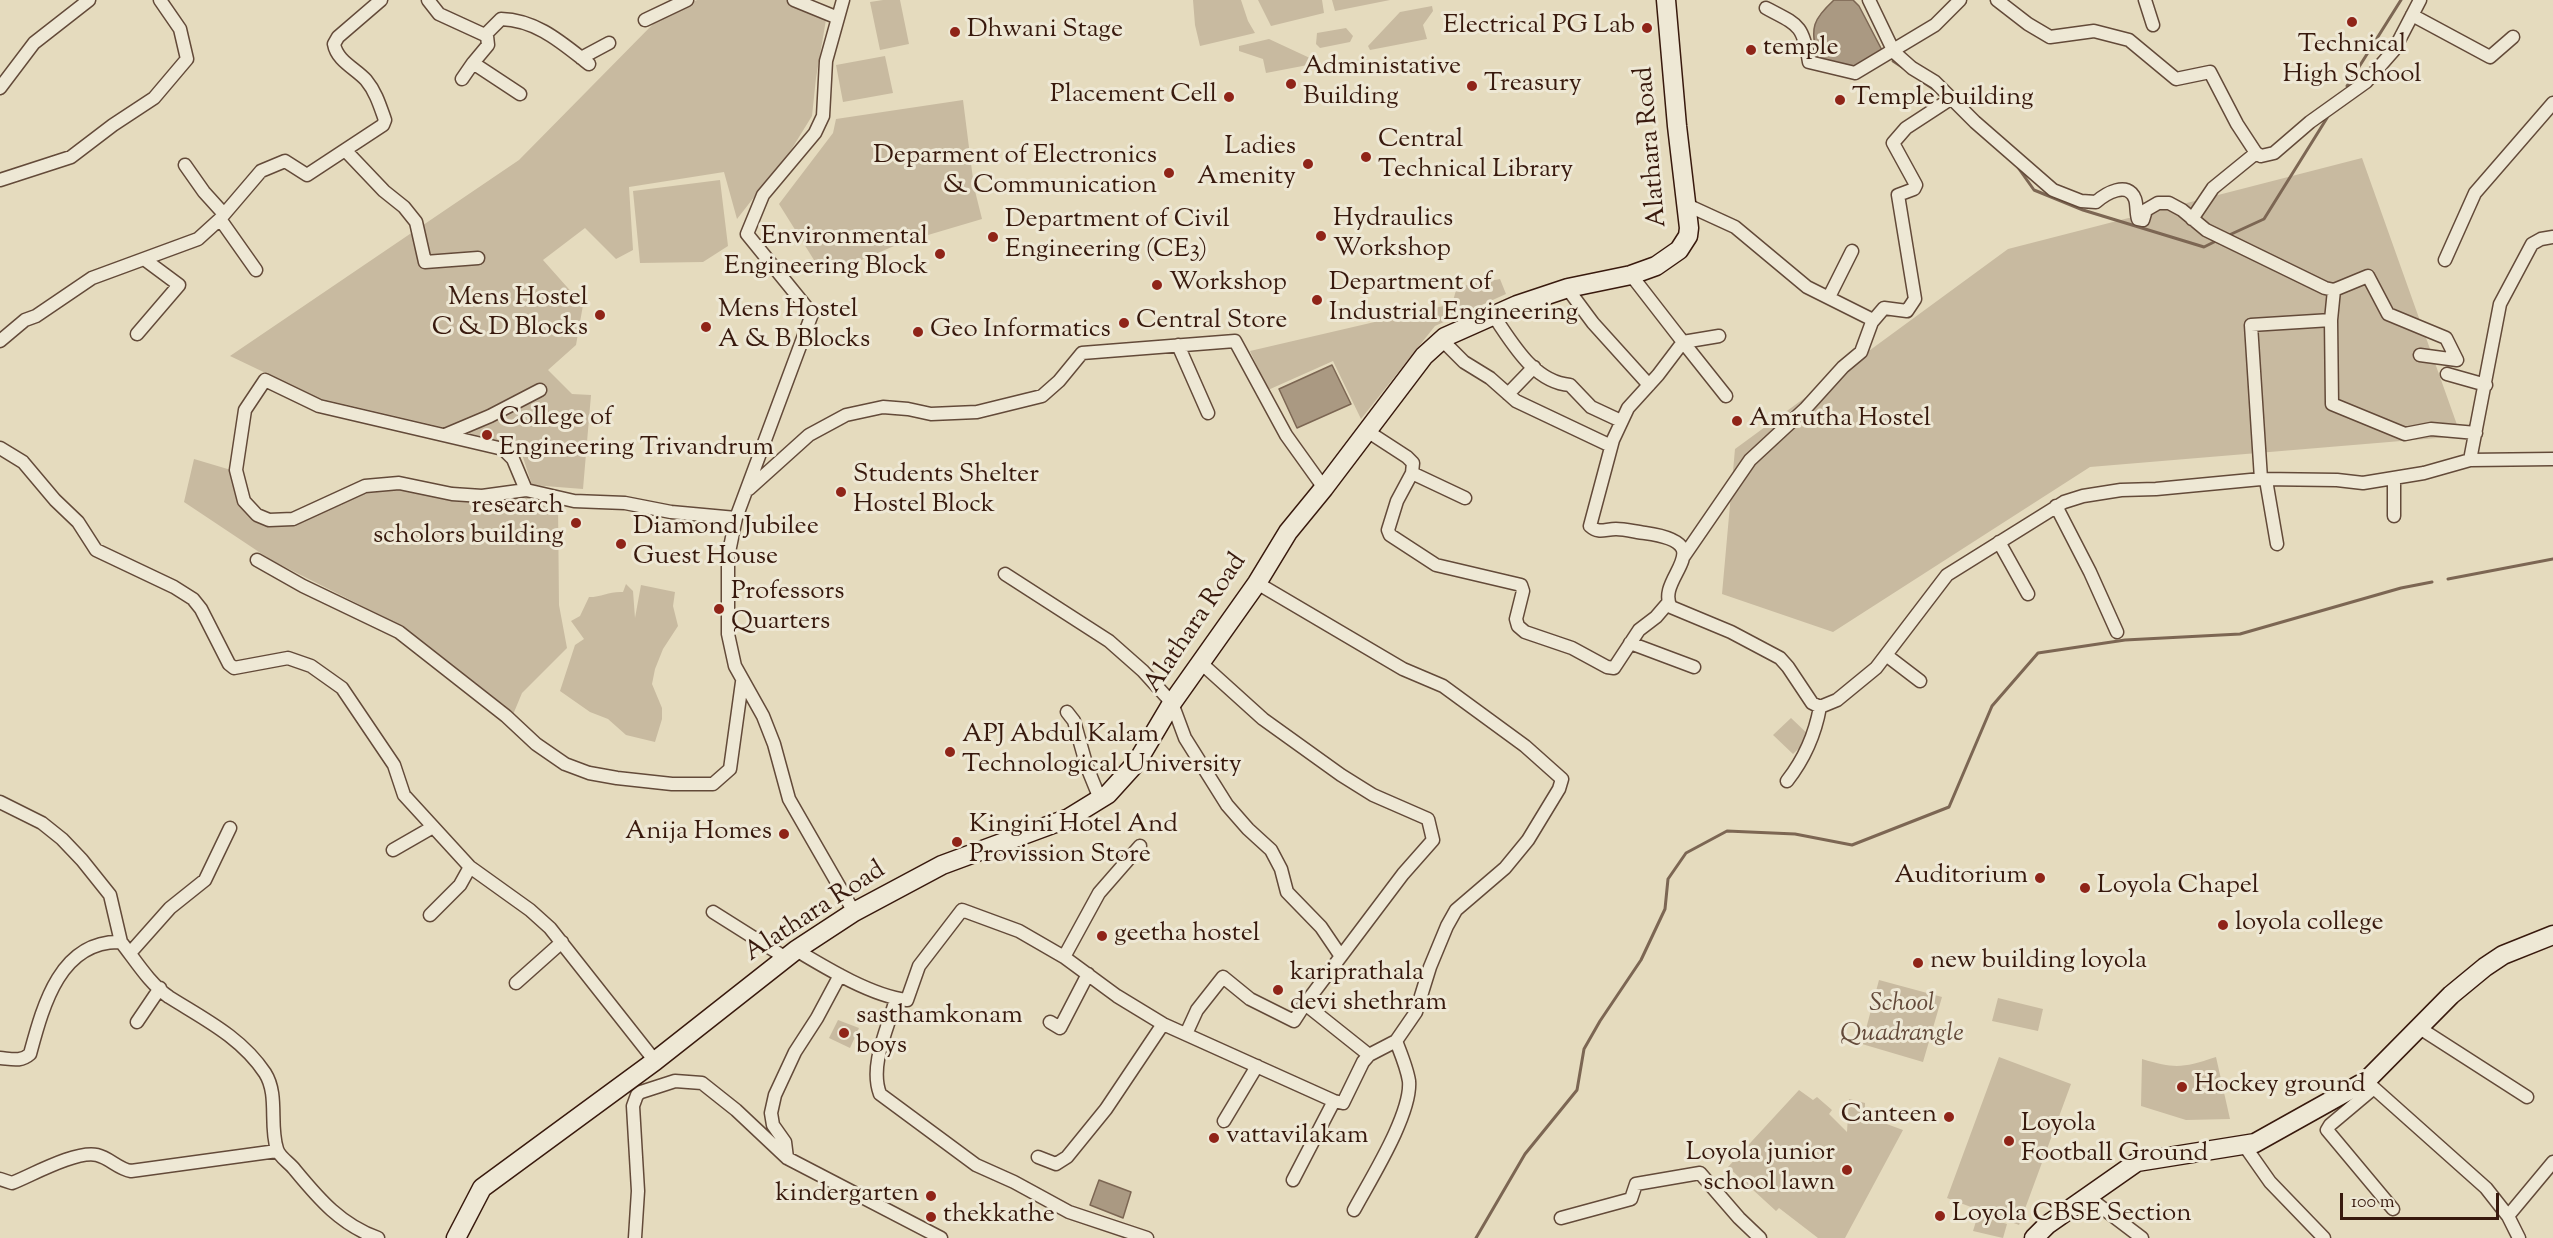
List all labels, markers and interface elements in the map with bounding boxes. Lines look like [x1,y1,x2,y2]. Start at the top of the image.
place label: Electrical PG Lab [1443,12,1635,44]
marker: Technical High School [2345,15,2359,29]
place label: Dhwani Stage [967,16,1123,48]
marker: Electrical PG Lab [1640,21,1654,35]
marker: Dhwani Stage [948,25,962,39]
place label: Technical High School [2283,31,2421,92]
place label: temple [1763,34,1839,66]
marker: temple [1744,43,1758,57]
place label: Administative Building [1303,53,1461,114]
street label: Alathara Road [1630,65,1676,229]
place label: Treasury [1484,70,1582,102]
marker: Administative Building [1284,77,1298,91]
marker: Treasury [1465,79,1479,93]
place label: Placement Cell [1050,81,1217,113]
place label: Temple building [1852,84,2034,116]
marker: Placement Cell [1222,90,1236,104]
marker: Temple building [1833,93,1847,107]
place label: Central Technical Library [1378,126,1573,188]
place label: Ladies Amenity [1197,133,1296,194]
place label: Deparment of Electronics & Communication [873,142,1157,204]
marker: Central Technical Library [1359,150,1373,164]
marker: Ladies Amenity [1301,157,1315,171]
marker: Deparment of Electronics & Communication [1162,166,1176,180]
place label: Hydraulics Workshop [1333,205,1453,266]
place label: Department of Civil Engineering (CE3) [1005,206,1230,268]
place label: Environmental Engineering Block [724,223,928,284]
marker: Hydraulics Workshop [1314,229,1328,243]
marker: Department of Civil Engineering (CE3) [986,230,1000,244]
marker: Environmental Engineering Block [933,247,947,261]
place label: Workshop [1169,269,1287,301]
place label: Department of Industrial Engineering [1329,269,1578,330]
marker: Workshop [1150,278,1164,292]
place label: Mens Hostel C & D Blocks [432,284,588,346]
marker: Department of Industrial Engineering [1310,293,1324,307]
place label: Mens Hostel A & B Blocks [718,296,870,358]
place label: Central Store [1136,307,1287,339]
marker: Mens Hostel C & D Blocks [593,308,607,322]
place label: Geo Informatics [930,316,1111,348]
marker: Central Store [1117,316,1131,330]
marker: Mens Hostel A & B Blocks [699,320,713,334]
marker: Geo Informatics [911,325,925,339]
place label: College of Engineering Trivandrum [499,404,774,466]
place label: Amrutha Hostel [1749,405,1931,437]
marker: Amrutha Hostel [1730,414,1744,428]
marker: College of Engineering Trivandrum [480,428,494,442]
place label: Students Shelter Hostel Block [853,461,1039,522]
marker: Students Shelter Hostel Block [834,485,848,499]
place label: research scholors building [373,492,564,554]
place label: Diamond Jubilee Guest House [633,513,819,574]
marker: research scholors building [569,516,583,530]
marker: Diamond Jubilee Guest House [614,537,628,551]
street label: Alathara Road [1139,548,1255,700]
place label: Professors Quarters [731,578,844,640]
marker: Professors Quarters [712,602,726,616]
place label: APJ Abdul Kalam Technological University [962,721,1242,782]
marker: APJ Abdul Kalam Technological University [943,745,957,759]
place label: Kingini Hotel And Provission Store [969,811,1178,873]
place label: Anija Homes [625,818,772,850]
marker: Anija Homes [777,827,791,841]
marker: Kingini Hotel And Provission Store [950,835,964,849]
street label: Alathara Road [740,856,892,970]
place label: Auditorium [1894,862,2028,894]
marker: Auditorium [2033,871,2047,885]
place label: Loyola Chapel [2097,872,2259,904]
marker: Loyola Chapel [2078,881,2092,895]
place label: loyola college [2235,909,2384,941]
marker: loyola college [2216,918,2230,932]
place label: geetha hostel [1114,920,1260,952]
marker: geetha hostel [1095,929,1109,943]
place label: new building loyola [1930,947,2147,979]
marker: new building loyola [1911,956,1925,970]
place label: kariprathala devi shethram [1290,959,1447,1020]
marker: kariprathala devi shethram [1271,983,1285,997]
park label: School Quadrangle [1840,990,1964,1052]
place label: sasthamkonam boys [856,1002,1023,1064]
marker: sasthamkonam boys [837,1026,851,1040]
place label: Hockey ground [2194,1071,2366,1103]
marker: Hockey ground [2175,1080,2189,1094]
place label: Canteen [1841,1101,1937,1133]
marker: Canteen [1942,1110,1956,1124]
place label: Loyola Football Ground [2021,1110,2208,1172]
place label: vattavilakam [1226,1122,1369,1154]
marker: vattavilakam [1207,1131,1221,1145]
marker: Loyola Football Ground [2002,1134,2016,1148]
place label: Loyola junior school lawn [1686,1139,1835,1200]
marker: Loyola junior school lawn [1840,1163,1854,1177]
place label: kindergarten [776,1180,919,1212]
scale bar [2343,1181,2502,1219]
marker: kindergarten [924,1189,938,1203]
text: 100 m [2351,1190,2395,1216]
place label: Loyola CBSE Section [1952,1200,2192,1232]
place label: thekkathe [943,1201,1055,1233]
marker: Loyola CBSE Section [1933,1209,1947,1223]
marker: thekkathe [924,1210,938,1224]

